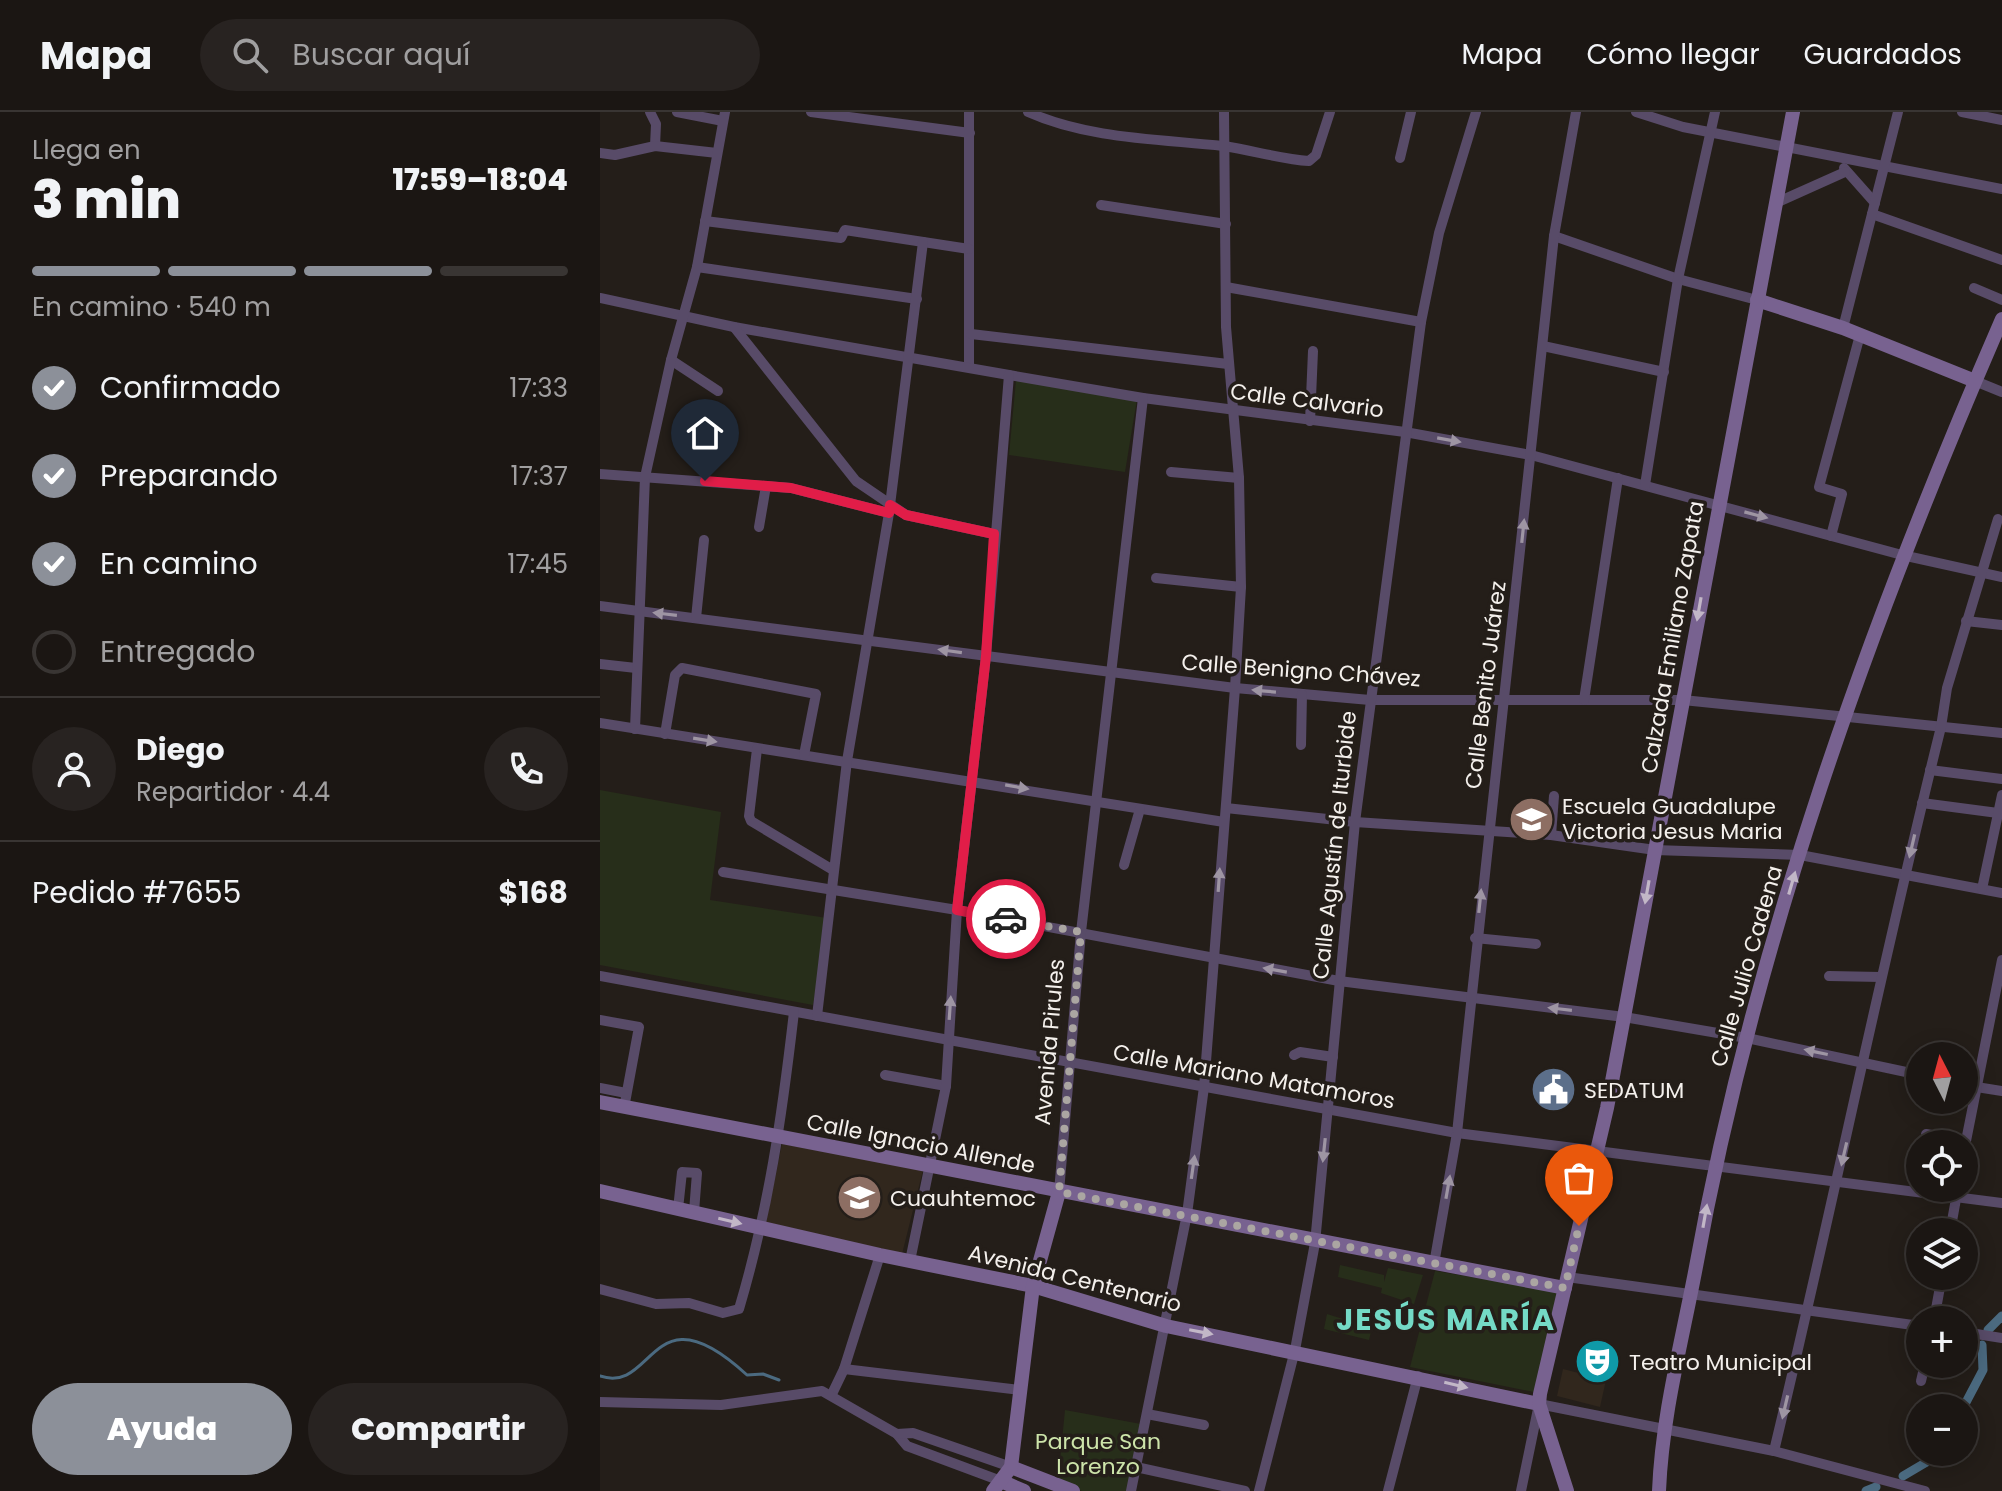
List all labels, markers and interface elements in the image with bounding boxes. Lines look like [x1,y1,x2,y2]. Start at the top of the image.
search box [200,19,760,91]
text: Mapa [40,29,152,82]
icon: search [228,33,272,77]
text: Buscar aquí [292,33,470,76]
text: Mapa [1461,35,1542,74]
text: Cómo llegar [1586,35,1760,74]
text: Guardados [1804,35,1962,74]
text: Llega en [32,132,141,168]
text: 17:59–18:04 [392,158,568,201]
text: 3 min [32,163,181,236]
text: En camino · 540 m [32,289,271,325]
icon: check [32,366,76,410]
text: Confirmado [100,366,281,409]
text: 17:33 [509,370,568,406]
street label: Calle Calvario [1228,376,1385,425]
pin [671,399,739,481]
icon: home [683,411,727,455]
one-way arrow [1437,435,1462,447]
icon: check [32,454,76,498]
text: Preparando [100,454,278,497]
text: 17:37 [510,458,568,494]
street label: Calzada Emiliano Zapata [1633,498,1712,776]
one-way arrow [1743,510,1768,522]
one-way arrow [1516,518,1529,543]
icon: check [32,542,76,586]
text: En camino [100,542,258,585]
text: 17:45 [507,546,568,582]
street label: Calle Benito Juárez [1457,579,1514,791]
one-way arrow [1693,597,1705,622]
one-way arrow [652,607,677,620]
text: Entregado [100,630,255,673]
one-way arrow [938,645,963,658]
street label: Calle Benigno Chávez [1180,647,1422,694]
one-way arrow [1251,684,1276,697]
street label: Calle Agustín de Iturbide [1305,709,1364,981]
button: person [32,727,116,811]
button: phone [484,727,568,811]
text: Diego [136,728,225,771]
one-way arrow [692,735,717,747]
text: Repartidor · 4.4 [136,774,330,810]
one-way arrow [1005,782,1030,794]
place label: Escuela Guadalupe Victoria Jesus Maria [1562,791,1783,847]
school or university icon: Escuela Guadalupe Victoria Jesus Maria [1507,795,1555,843]
one-way arrow [1905,833,1918,858]
street label: Calle Julio Cadena [1703,862,1790,1070]
one-way arrow [1213,867,1226,892]
text: Pedido #7655 [32,871,241,914]
text: $168 [498,871,568,914]
one-way arrow [1786,871,1799,895]
courier [966,879,1046,959]
one-way arrow [1640,880,1652,905]
one-way arrow [1473,888,1486,913]
icon: car [984,897,1028,941]
street label: Avenida Pirules [1027,958,1072,1127]
one-way arrow [1262,964,1287,976]
one-way arrow [944,995,957,1020]
one-way arrow [1547,1003,1572,1016]
street label: Calle Mariano Matamoros [1111,1036,1397,1117]
north arrow [1906,1042,1978,1114]
map controls [1906,1042,1978,1466]
one-way arrow [1804,1046,1829,1058]
public building icon: SEDATUM [1529,1066,1577,1114]
place label: SEDATUM [1584,1075,1684,1106]
street label: Calle Ignacio Allende [804,1106,1038,1181]
button: locate [1906,1130,1978,1202]
one-way arrow [1318,1138,1331,1163]
one-way arrow [1837,1142,1850,1167]
pin [1545,1144,1613,1226]
one-way arrow [1187,1154,1200,1179]
icon: bag [1557,1156,1601,1200]
school or university icon: Cuauhtemoc [835,1174,883,1222]
one-way arrow [1442,1174,1454,1199]
place label: Cuauhtemoc [890,1183,1036,1214]
one-way arrow [1699,1203,1711,1228]
one-way arrow [718,1215,743,1228]
button: layers [1906,1218,1978,1290]
street label: Avenida Centenario [965,1237,1185,1320]
district label: JESÚS MARÍA [1336,1298,1556,1341]
button: + [1906,1306,1978,1378]
one-way arrow [1189,1327,1214,1339]
theatre icon: Teatro Municipal [1574,1338,1622,1386]
place label: Teatro Municipal [1629,1347,1812,1378]
one-way arrow [1443,1379,1468,1392]
button: Ayuda [32,1383,292,1475]
button: Compartir [308,1383,568,1475]
button: − [1906,1394,1978,1466]
one-way arrow [1778,1395,1791,1420]
park label: Parque San Lorenzo [1035,1426,1161,1482]

